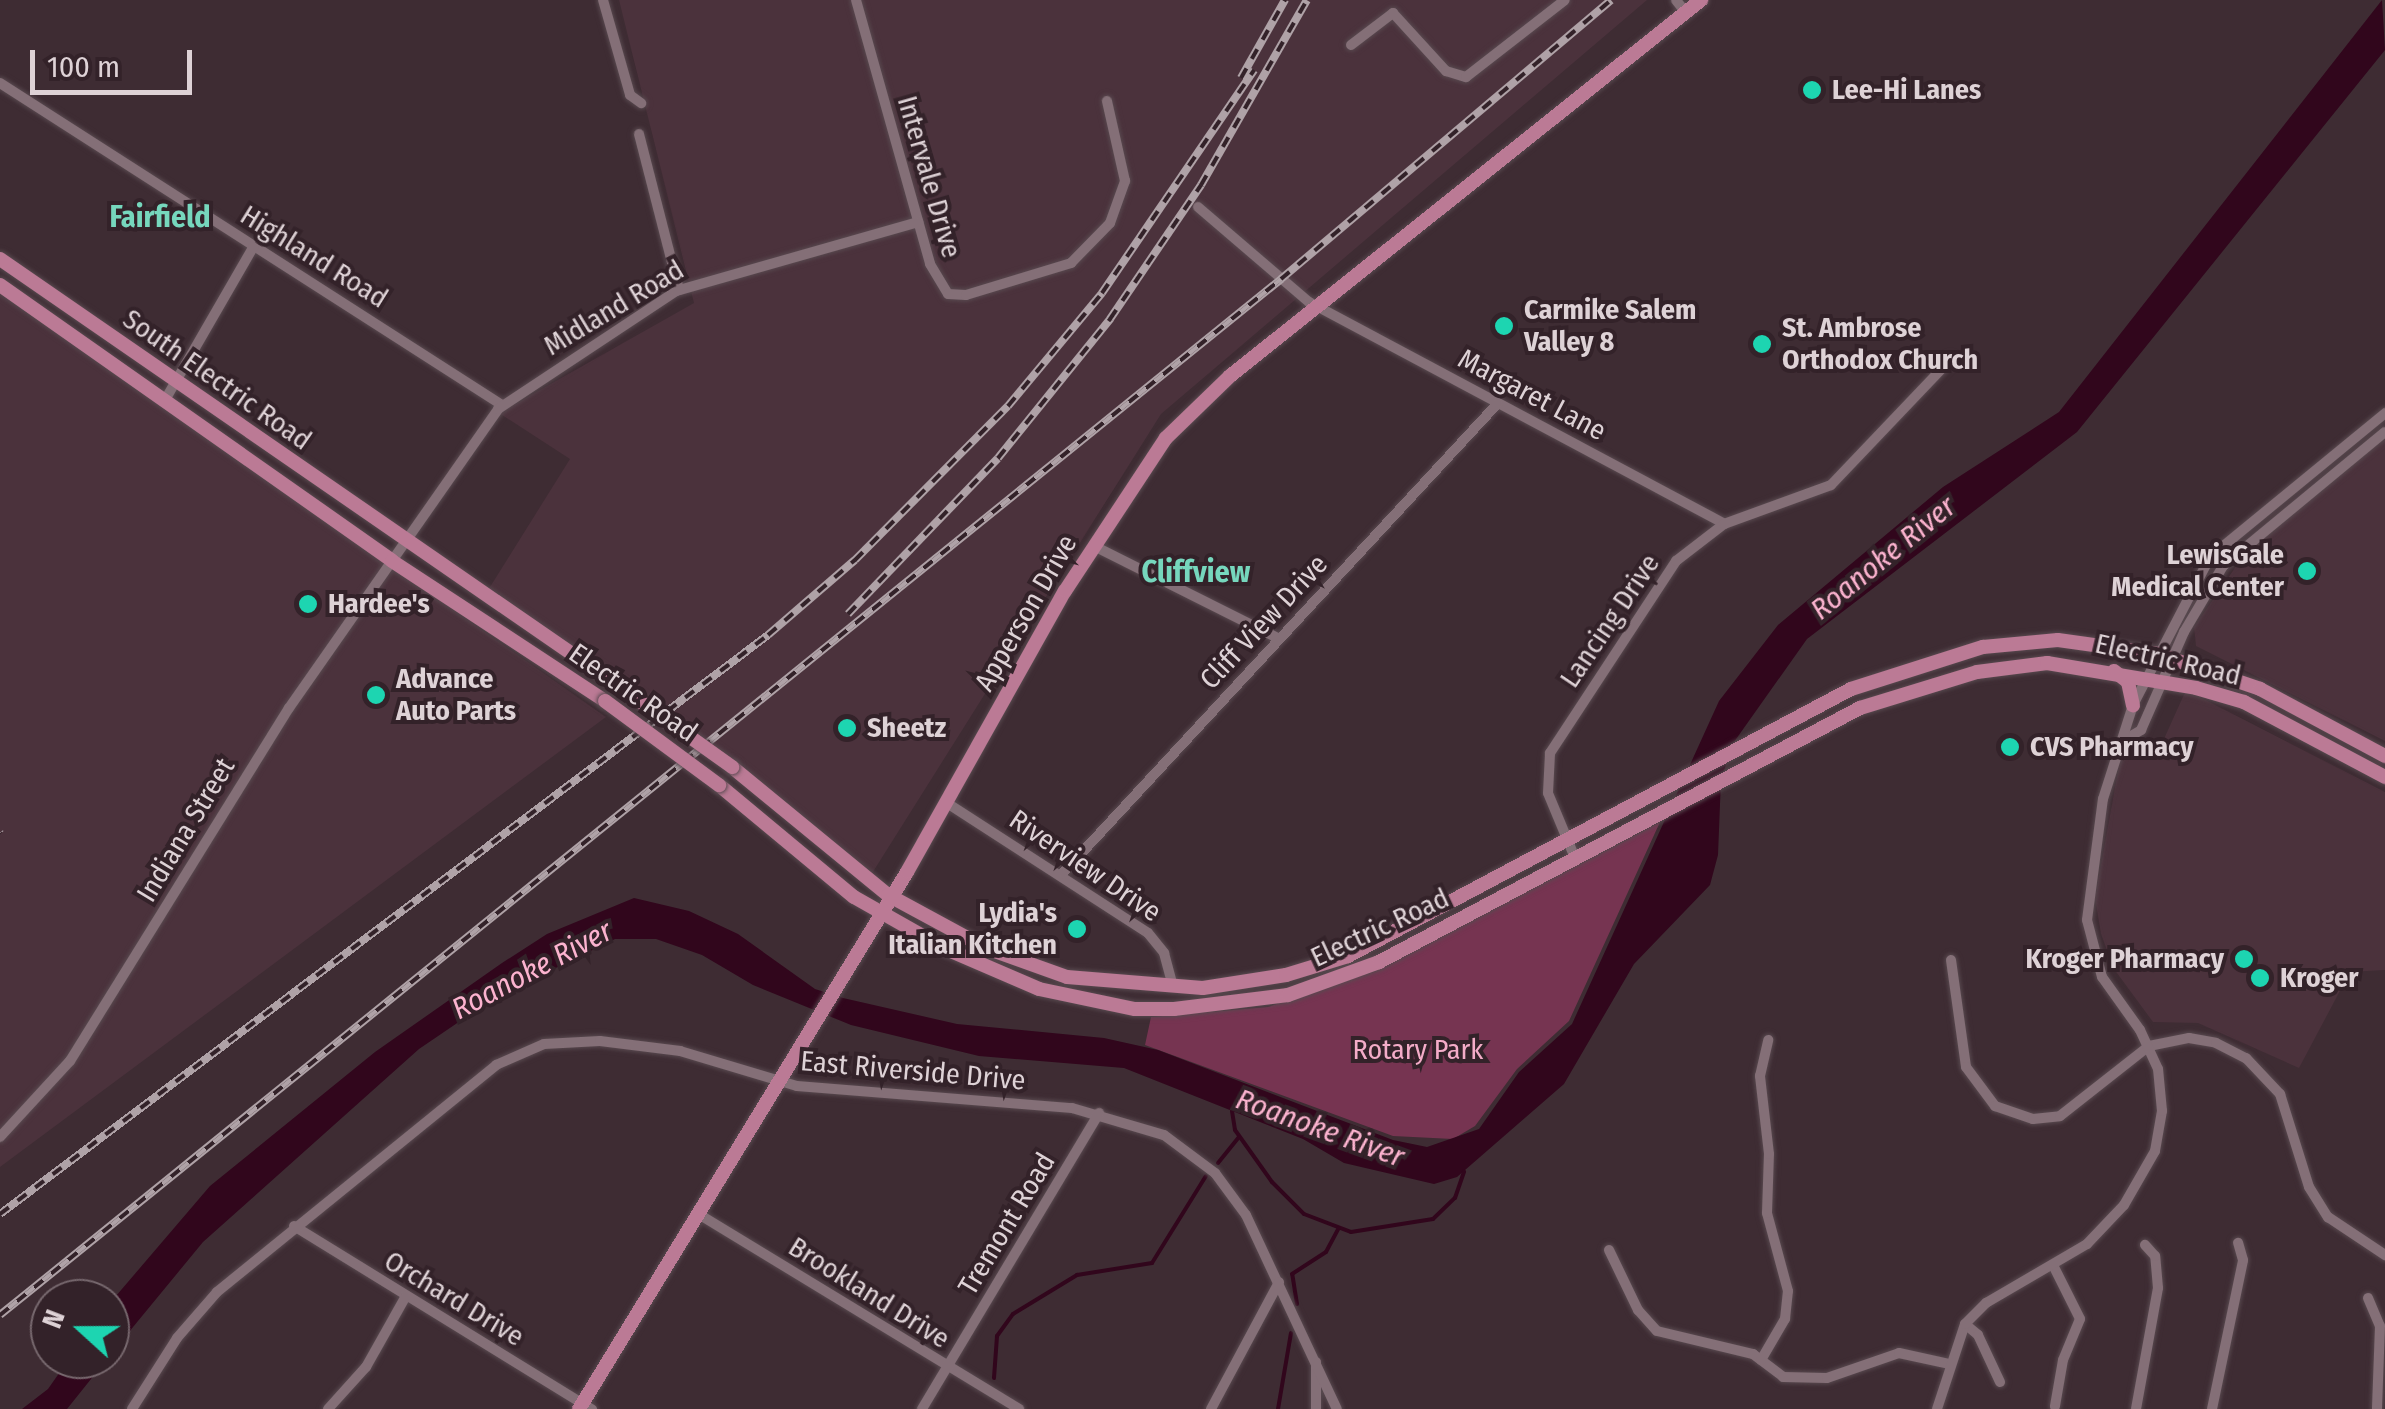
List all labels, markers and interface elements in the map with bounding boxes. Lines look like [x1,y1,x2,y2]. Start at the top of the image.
scale bar [35,30,198,92]
text: 100 m [47,49,120,85]
place label: Lee-Hi Lanes [1832,73,1981,107]
marker: Lee-Hi Lanes [1801,79,1823,101]
street label: Intervale Drive [890,92,968,262]
street label: Highland Road [234,198,394,316]
district label: Fairfield [109,199,211,235]
street label: Midland Road [538,253,690,363]
place label: Carmike Salem Valley 8 [1524,293,1696,359]
street label: South Electric Road [116,302,318,458]
place label: St. Ambrose Orthodox Church [1782,311,1978,377]
marker: Carmike Salem Valley 8 [1493,315,1515,337]
marker: St. Ambrose Orthodox Church [1751,333,1773,355]
street label: Margaret Lane [1452,342,1612,448]
water label: Roanoke River [1803,489,1963,627]
street label: Apperson Drive [968,529,1084,697]
place label: LewisGale Medical Center [2111,538,2284,604]
street label: Cliff View Drive [1193,548,1335,696]
street label: Lancing Drive [1553,548,1667,694]
district label: Cliffview [1142,554,1250,590]
marker: LewisGale Medical Center [2294,558,2320,584]
place label: Hardee's [328,587,430,621]
marker: Hardee's [297,593,319,615]
street label: Electric Road [2092,627,2244,693]
street label: Electric Road [563,637,703,749]
place label: Advance Auto Parts [396,662,516,728]
marker: Advance Auto Parts [365,684,387,706]
place label: Sheetz [867,711,946,745]
marker: Sheetz [836,717,858,739]
place label: CVS Pharmacy [2030,730,2194,764]
marker: CVS Pharmacy [1999,736,2021,758]
street label: Indiana Street [130,752,242,908]
street label: Riverview Drive [1003,803,1167,929]
street label: Electric Road [1306,881,1454,975]
place label: Lydia's Italian Kitchen [888,896,1057,962]
water label: Roanoke River [446,913,618,1027]
marker: Lydia's Italian Kitchen [1066,918,1088,940]
place label: Kroger Pharmacy [2025,942,2224,976]
marker: Kroger Pharmacy [2233,948,2255,970]
place label: Kroger [2280,961,2358,995]
marker: Kroger [2249,967,2271,989]
park label: Rotary Park [1353,1033,1483,1067]
street label: East Riverside Drive [799,1044,1027,1098]
water label: Roanoke River [1231,1081,1409,1175]
street label: Tremont Road [951,1147,1063,1301]
street label: Brookland Drive [782,1230,956,1356]
street label: Orchard Drive [378,1244,530,1354]
north arrow [30,1279,130,1379]
text: N [35,1305,72,1333]

